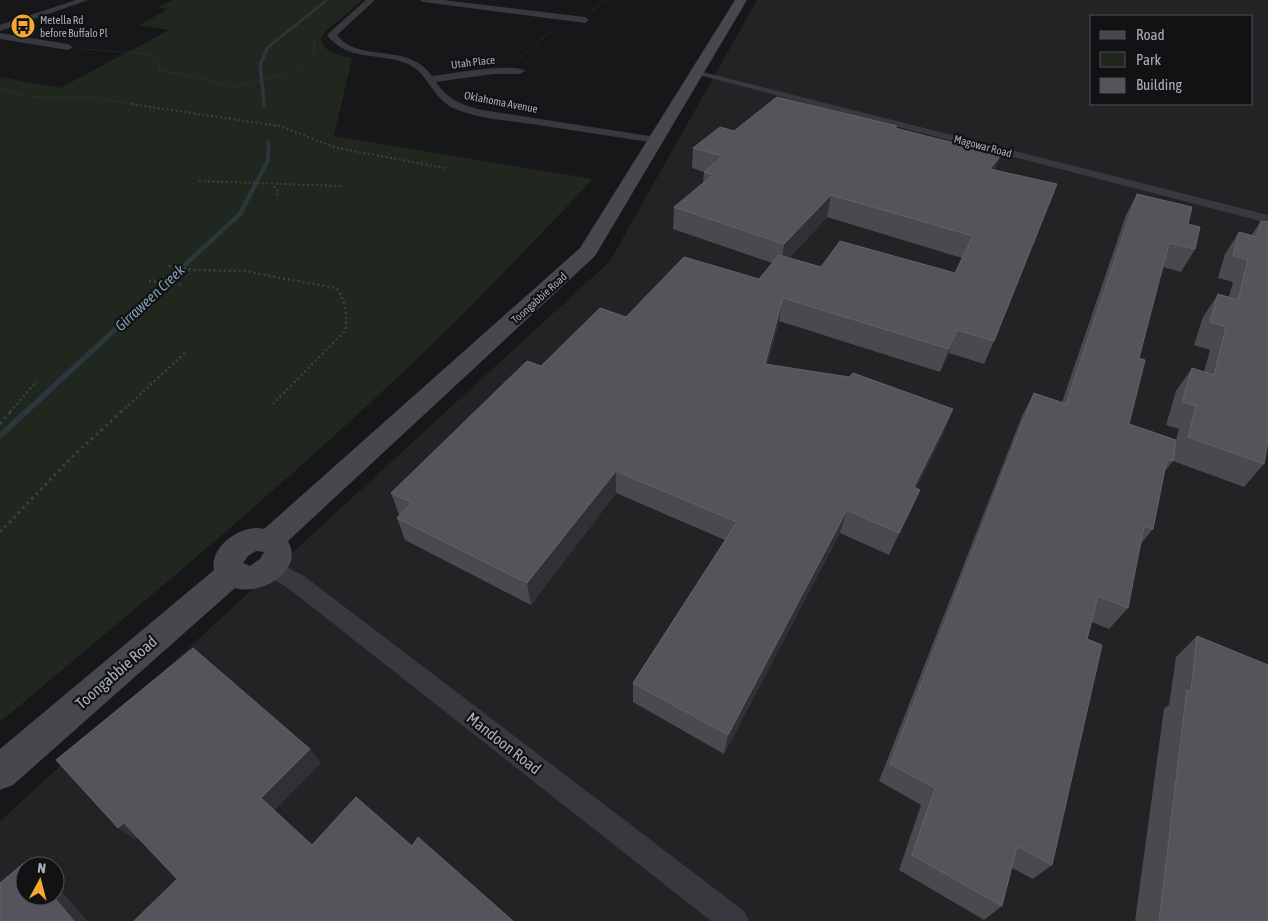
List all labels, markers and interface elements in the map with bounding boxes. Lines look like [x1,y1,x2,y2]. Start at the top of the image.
bus stop icon: Metella Rd before Buffalo Pl [10,13,36,39]
place label: Metella Rd before Buffalo Pl [40,14,108,39]
legend [1090,15,1253,105]
text: Road [1136,26,1165,43]
text: Park [1136,51,1161,68]
street label: Utah Place [450,53,496,71]
text: Building [1136,76,1182,93]
street label: Oklahoma Avenue [463,89,539,115]
street label: Magowar Road [953,133,1013,159]
water label: Girraween Creek [111,261,188,334]
street label: Toongabbie Road [509,270,569,326]
street label: Toongabbie Road [72,632,161,713]
street label: Mandoon Road [463,708,545,778]
north arrow [15,856,65,906]
text: N [37,860,47,877]

